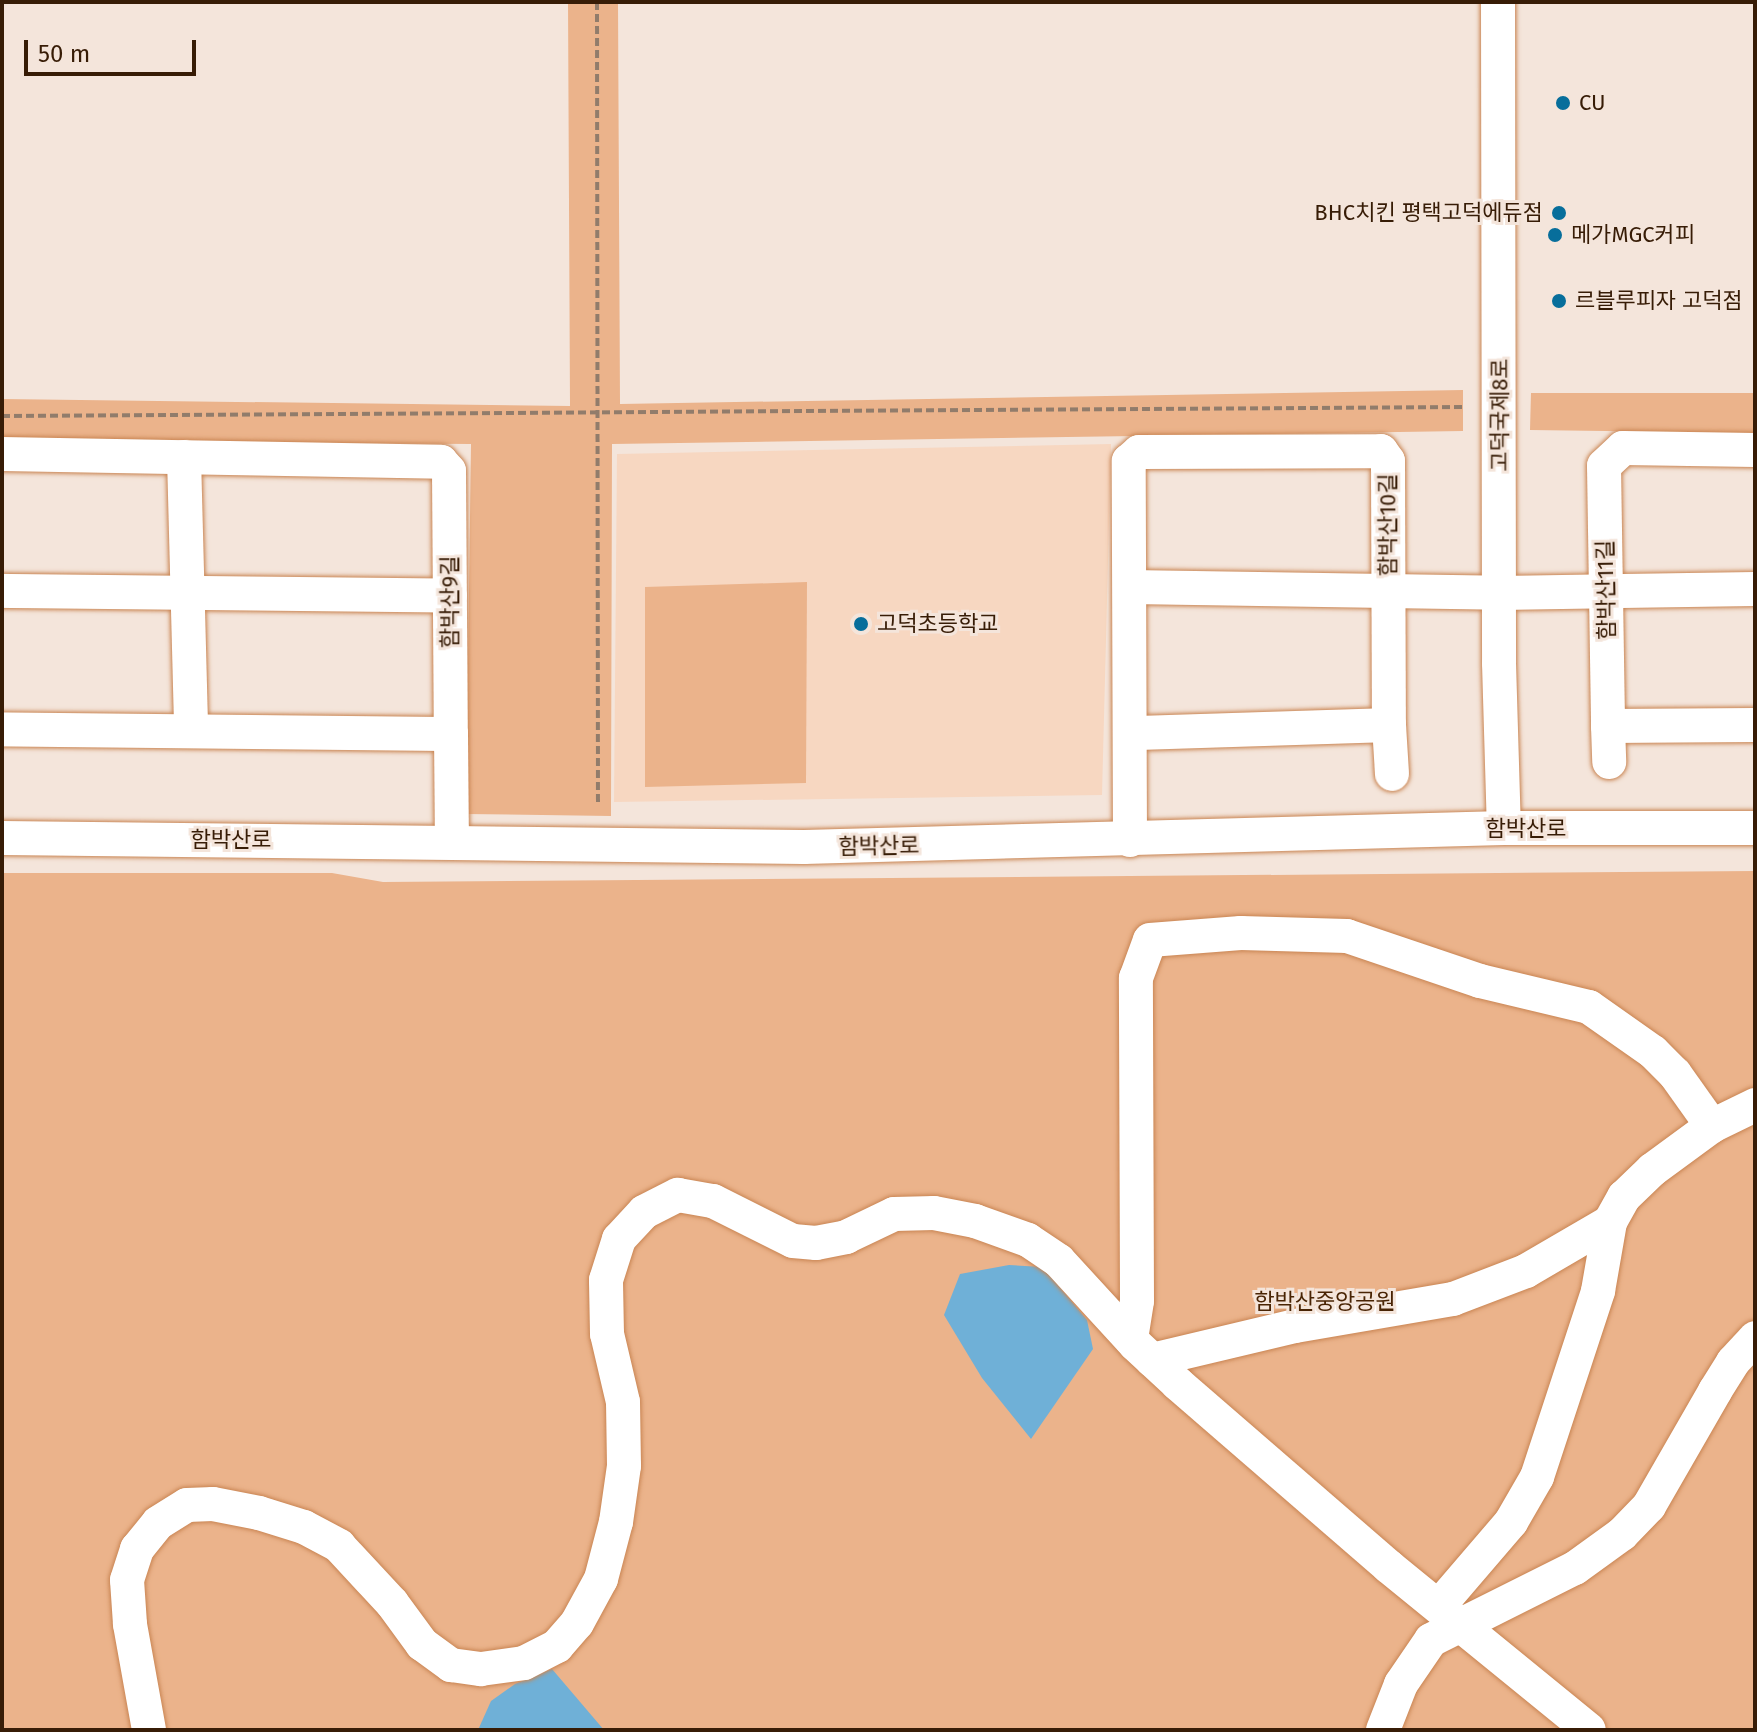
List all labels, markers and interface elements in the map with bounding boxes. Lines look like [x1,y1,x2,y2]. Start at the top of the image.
scale bar [28,24,200,74]
text: 50 m [38,40,90,68]
place label: CU [1579,90,1606,116]
marker: CU [1554,94,1572,112]
place label: BHC치킨 평택고덕에듀점 [1314,200,1543,226]
marker: BHC치킨 평택고덕에듀점 [1550,204,1568,222]
place label: 메가MGC커피 [1571,222,1695,248]
marker: 메가MGC커피 [1546,226,1564,244]
place label: 르블루피자 고덕점 [1575,288,1743,314]
marker: 르블루피자 고덕점 [1550,292,1568,310]
street label: 고덕국제8로 [1487,358,1513,472]
street label: 함박산10길 [1375,474,1401,576]
street label: 함박산11길 [1592,540,1620,640]
street label: 함박산9길 [437,556,463,648]
place label: 고덕초등학교 [877,611,998,637]
marker: 고덕초등학교 [852,615,870,633]
street label: 함박산로 [1486,816,1566,842]
street label: 함박산로 [191,827,271,853]
street label: 함박산로 [838,832,920,860]
park label: 함박산중앙공원 [1254,1289,1396,1315]

